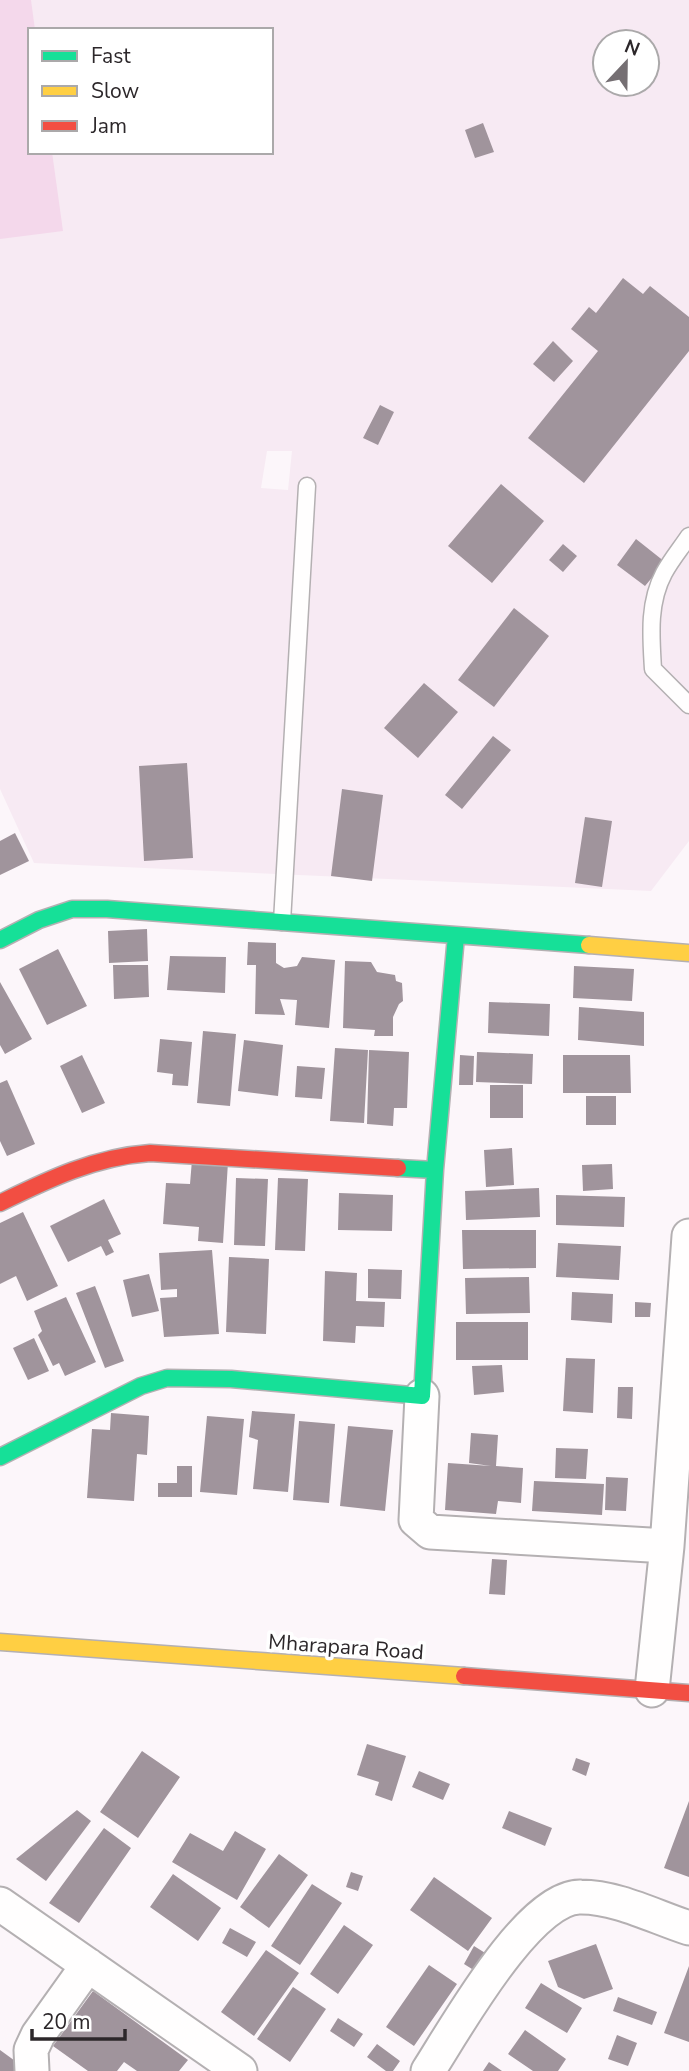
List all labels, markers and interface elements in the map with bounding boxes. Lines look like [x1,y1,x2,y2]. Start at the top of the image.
legend [28,28,273,154]
north arrow [591,28,661,98]
text: N [621,33,643,63]
text: Fast [91,42,131,70]
text: Slow [91,77,140,105]
text: Jam [90,112,127,140]
street label: Mharapara Road [267,1628,425,1666]
scale bar [32,1997,124,2041]
text: 20 m [42,2008,91,2036]

